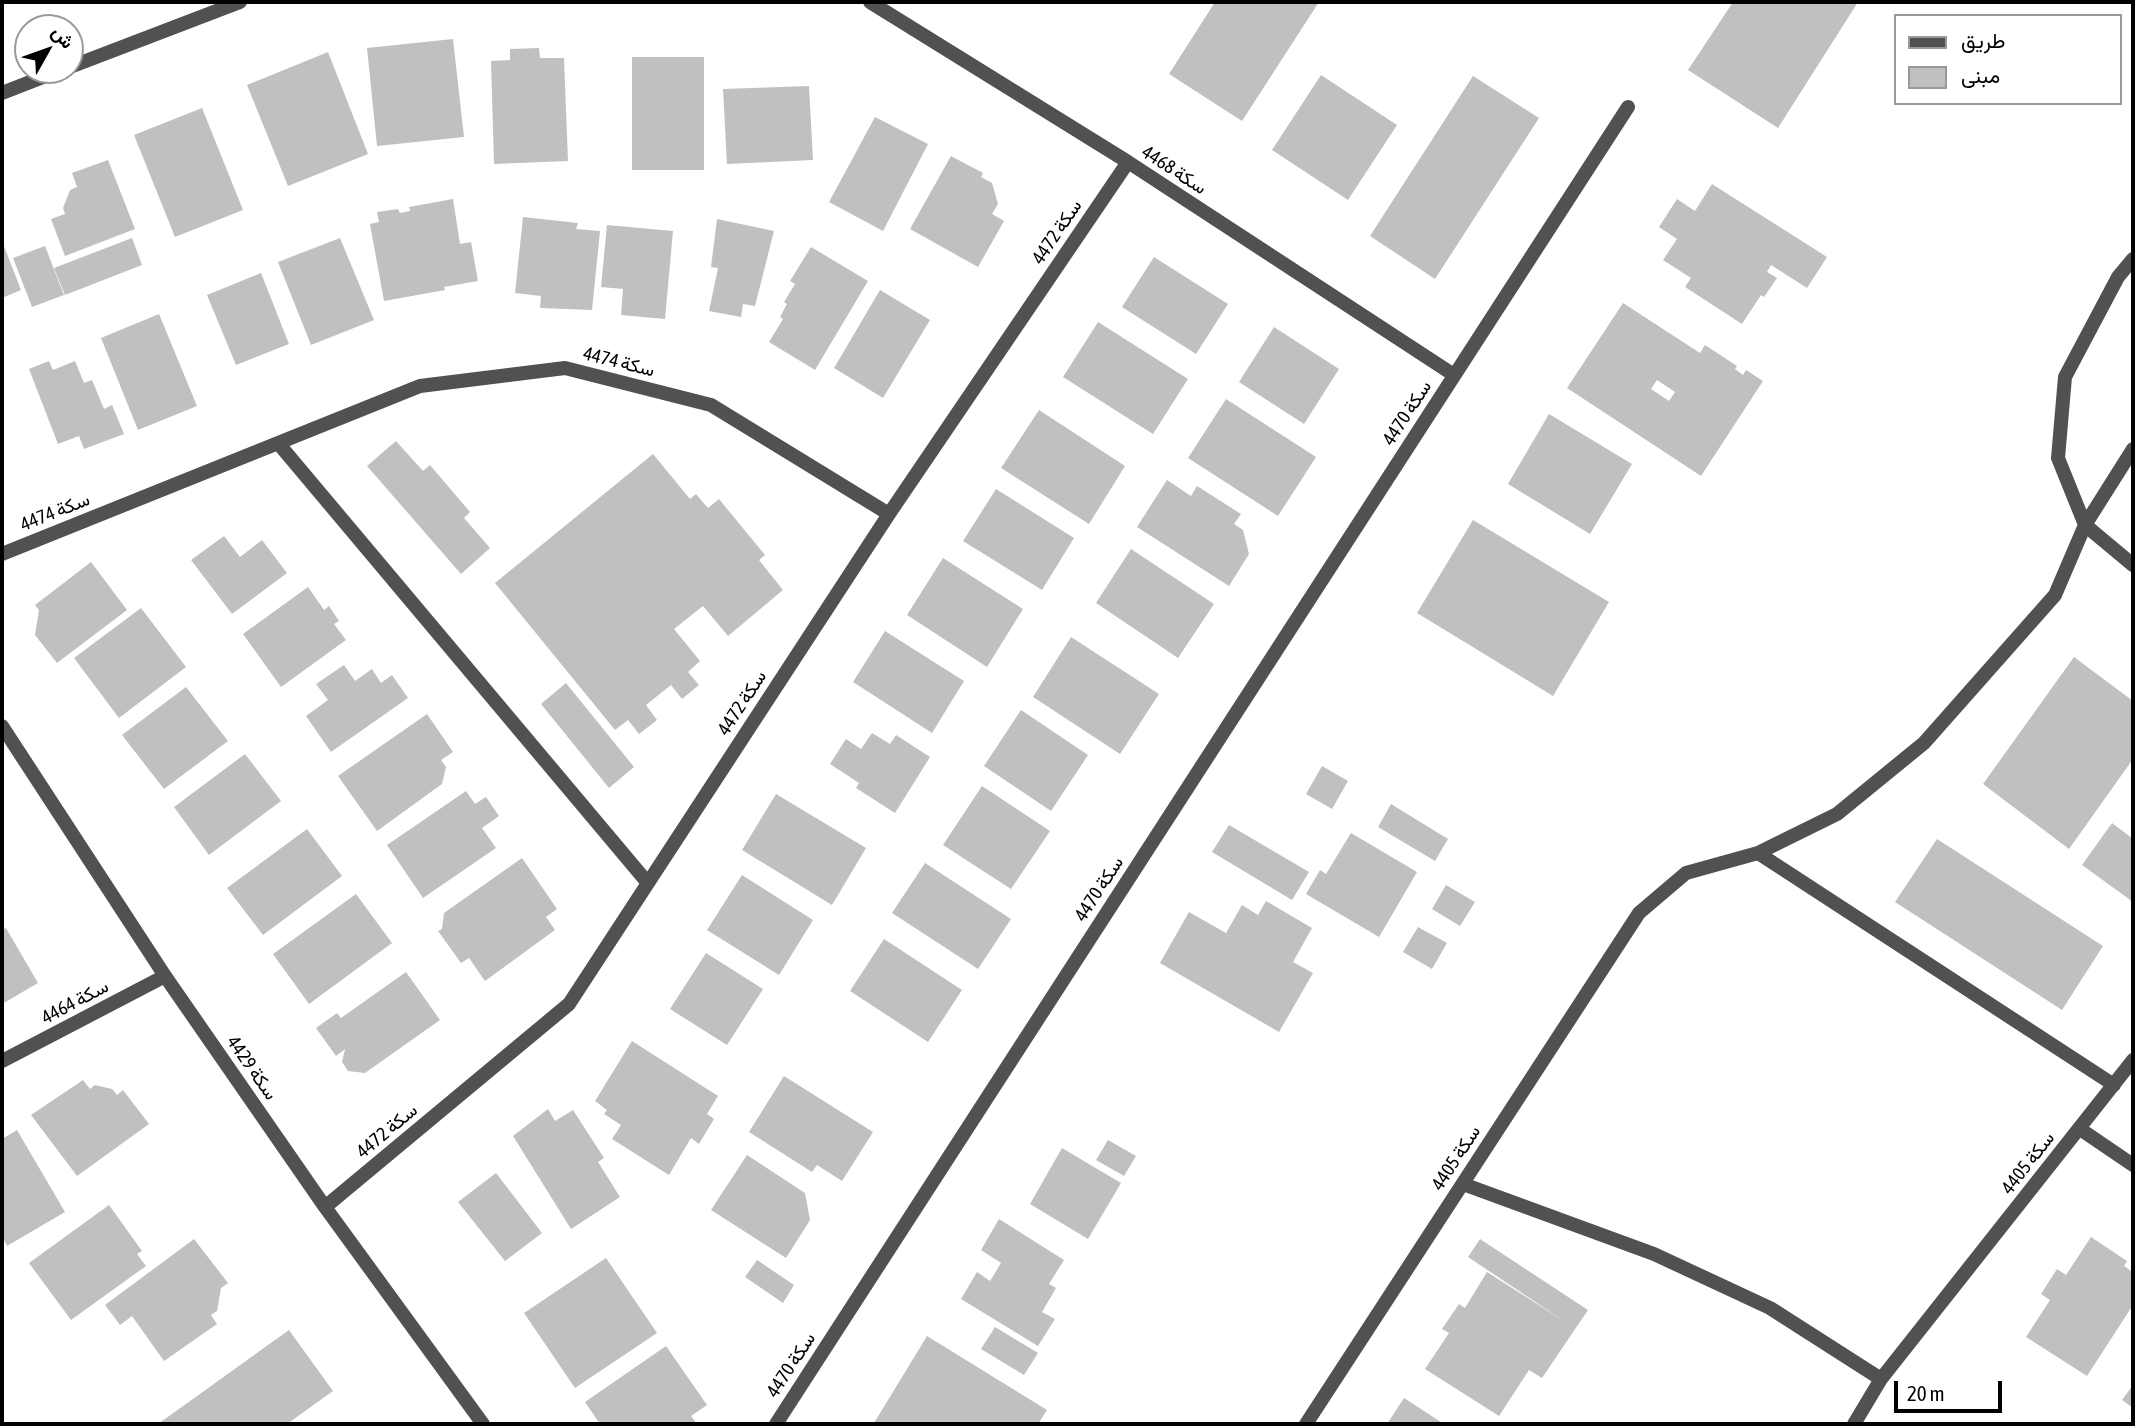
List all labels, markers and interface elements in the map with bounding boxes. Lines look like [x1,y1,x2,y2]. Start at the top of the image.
north arrow [14,14,84,84]
legend [1894,14,2121,105]
text: ش [48,21,79,53]
text: طريق [1961,28,2006,52]
text: مبنى [1961,63,2000,87]
street label: سكة 4468 [1137,141,1211,199]
street label: سكة 4472 [1027,195,1087,269]
street label: سكة 4474 [581,342,657,382]
street label: سكة 4470 [1378,376,1436,450]
street label: سكة 4474 [17,488,93,536]
street label: سكة 4472 [713,666,771,740]
street label: سكة 4470 [1070,852,1128,926]
street label: سكة 4464 [37,975,113,1029]
street label: سكة 4429 [222,1032,282,1104]
street label: سكة 4472 [352,1099,422,1163]
street label: سكة 4405 [1427,1121,1485,1195]
street label: سكة 4405 [1997,1127,2059,1199]
street label: سكة 4470 [762,1328,820,1402]
scale bar [1897,1366,2006,1410]
text: 20 m [1907,1381,1945,1405]

